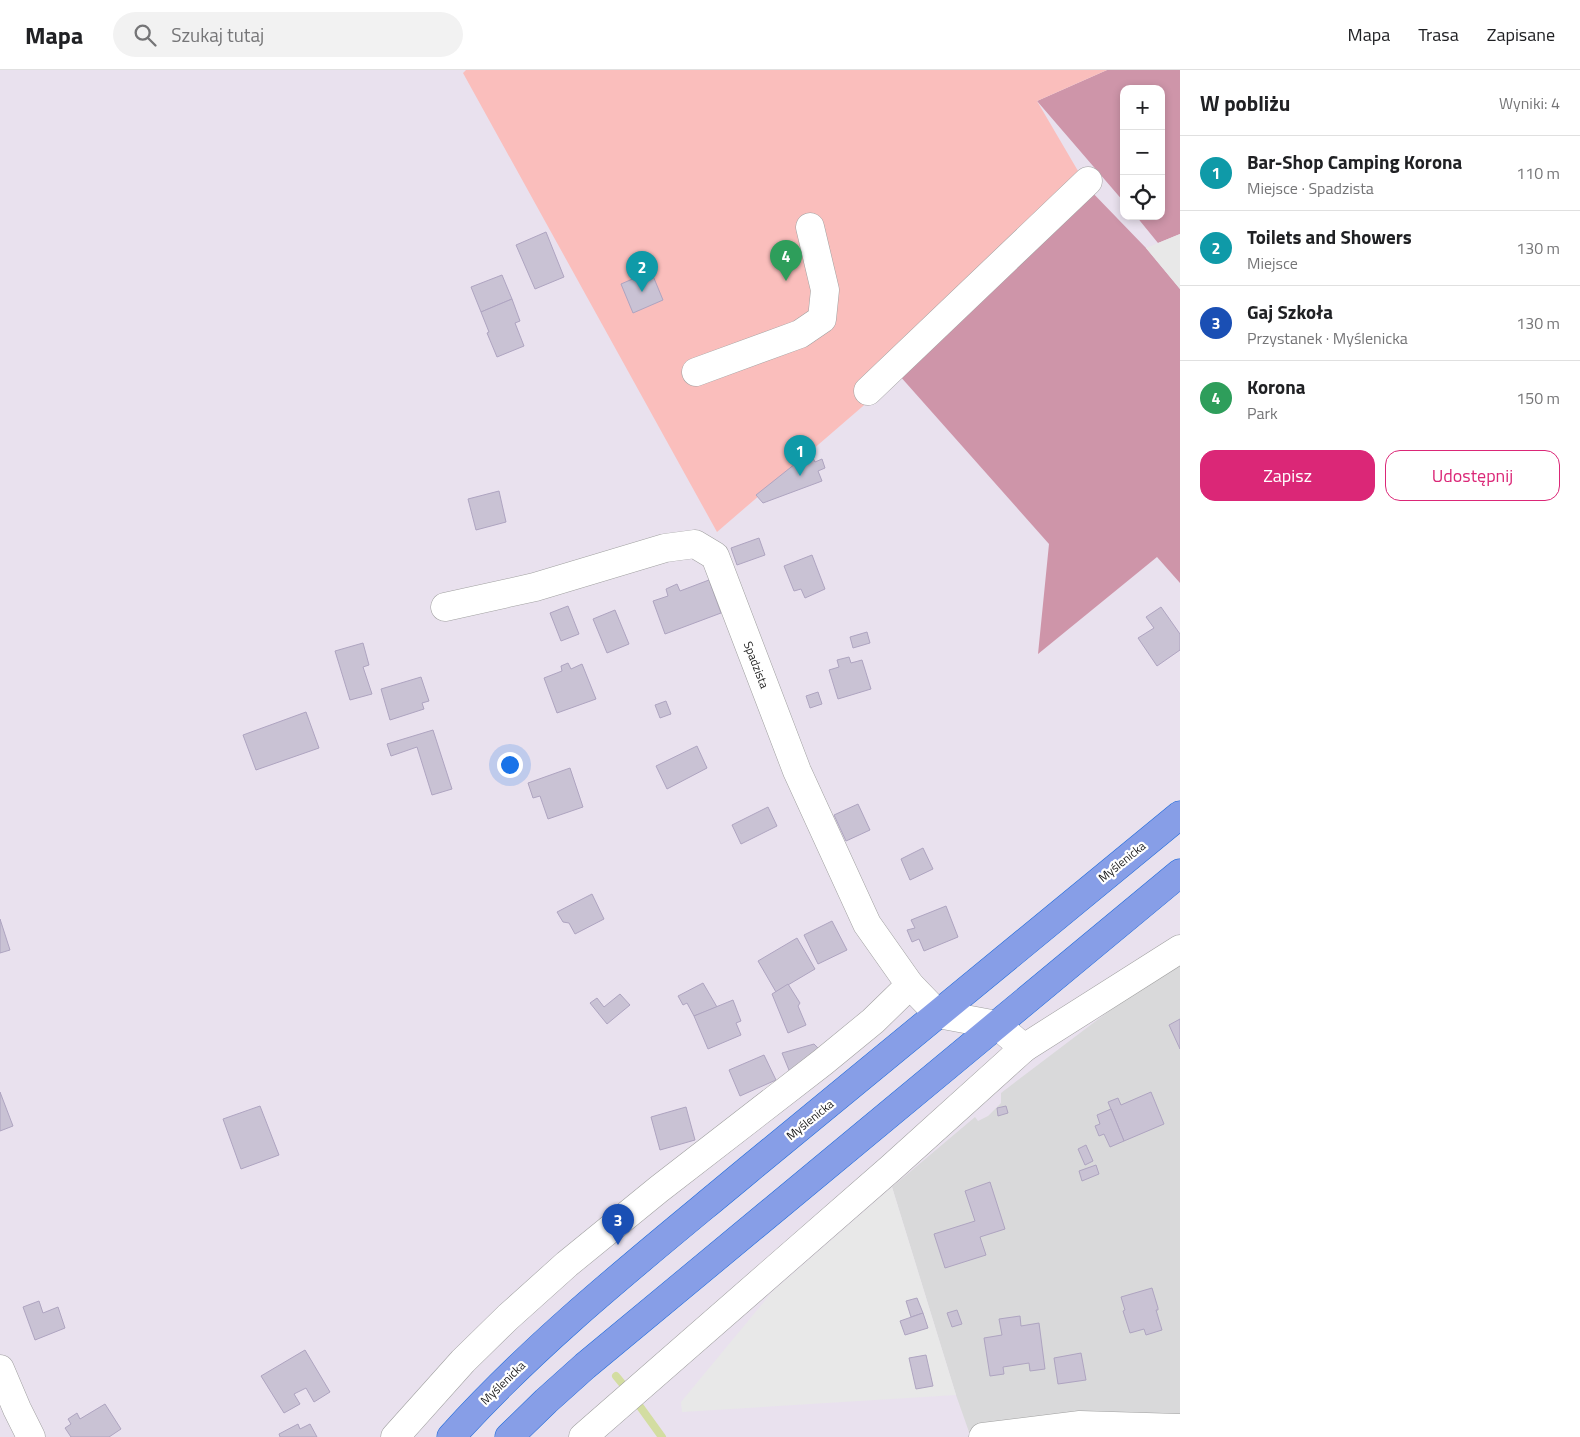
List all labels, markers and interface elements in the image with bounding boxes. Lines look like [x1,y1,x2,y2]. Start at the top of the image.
search box [113,12,463,57]
text: Mapa [25,17,83,53]
text: Szukaj tutaj [171,20,264,49]
icon: search [131,21,159,49]
text: Mapa [1348,21,1390,48]
text: Trasa [1418,21,1459,48]
text: Zapisane [1487,21,1555,48]
map controls [1120,85,1165,220]
button: + [1120,85,1165,130]
text: W pobliżu [1200,87,1290,119]
text: Wyniki: 4 [1499,91,1560,115]
button: − [1120,130,1165,175]
text: Bar-Shop Camping Korona [1247,147,1462,176]
text: 1 [1212,161,1220,185]
text: 110 m [1516,161,1560,185]
button: locate [1120,175,1165,220]
text: Miejsce · Spadzista [1247,176,1374,200]
text: Toilets and Showers [1247,222,1412,251]
text: 2 [1212,236,1220,260]
text: 130 m [1516,236,1560,260]
pin: 4 [770,240,802,281]
pin: 2 [626,251,658,292]
text: Miejsce [1247,251,1298,275]
text: Gaj Szkoła [1247,297,1333,326]
text: 3 [1212,311,1220,335]
text: 130 m [1516,311,1560,335]
text: Przystanek · Myślenicka [1247,326,1408,350]
text: Korona [1247,372,1305,401]
text: 4 [1212,386,1220,410]
text: 150 m [1516,386,1560,410]
text: Park [1247,401,1278,425]
pin: 1 [784,435,816,476]
button: Zapisz [1200,450,1375,501]
button: Udostępnij [1385,450,1560,501]
street label: Spadzista [739,638,774,691]
your location [497,752,523,778]
street label: Myślenicka [1094,837,1150,887]
street label: Myślenicka [782,1095,838,1145]
pin: 3 [602,1204,634,1245]
street label: Myślenicka [476,1356,529,1409]

